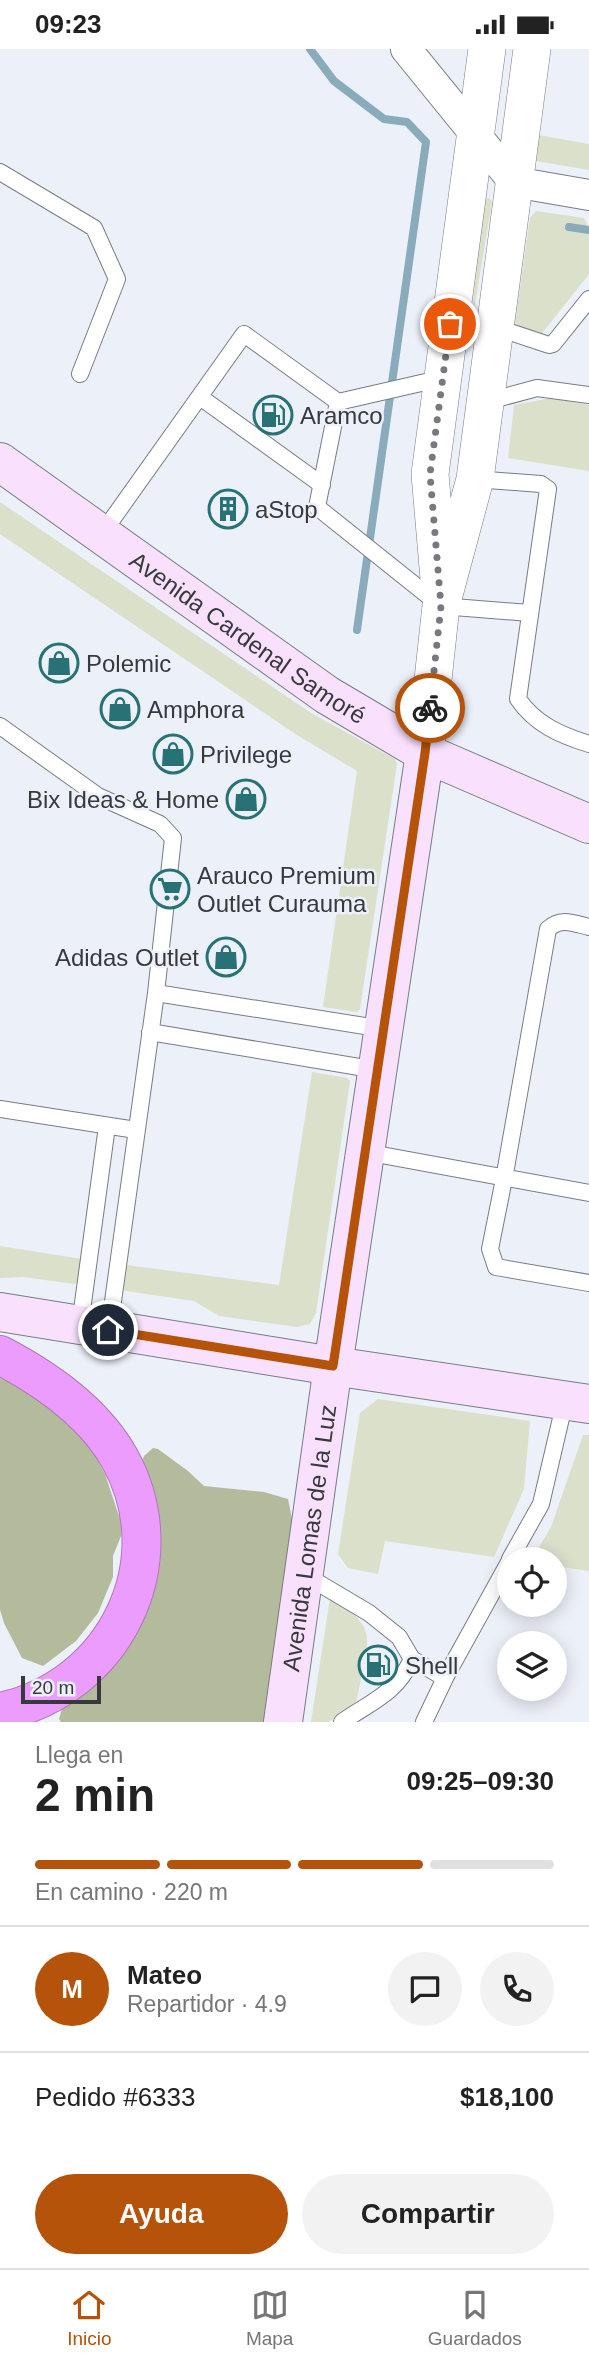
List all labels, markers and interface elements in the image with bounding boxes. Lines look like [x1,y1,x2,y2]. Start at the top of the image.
text: 09:23 [35,9,102,39]
pin [420,294,480,354]
icon: bag [431,305,469,343]
fuel station icon: Aramco [252,394,294,436]
place label: Aramco [300,402,383,429]
building icon: aStop [207,488,249,530]
place label: aStop [255,496,318,523]
street label: Avenida Cardenal Samoré [125,546,371,729]
shop icon: Polemic [38,642,80,684]
place label: Polemic [86,650,171,677]
courier [395,673,465,743]
shop icon: Amphora [99,688,141,730]
icon: bike [411,689,449,727]
place label: Amphora [147,696,245,723]
shop icon: Privilege [152,733,194,775]
place label: Privilege [200,741,292,768]
shop icon: Bix Ideas & Home [225,778,267,820]
place label: Bix Ideas & Home [27,786,219,813]
place label: Arauco Premium Outlet Curauma [197,862,376,917]
supermarket icon: Arauco Premium Outlet Curauma [149,868,191,910]
shop icon: Adidas Outlet [205,936,247,978]
place label: Adidas Outlet [55,944,199,971]
pin [78,1300,138,1360]
icon: home [89,1311,127,1349]
street label: Avenida Lomas de la Luz [277,1403,341,1673]
map controls [497,1547,567,1701]
button: locate [497,1547,567,1617]
button: layers [497,1631,567,1701]
fuel station icon: Shell [357,1644,399,1686]
place label: Shell [405,1652,458,1679]
scale bar [21,1673,102,1705]
text: 20 m [32,1677,74,1698]
text: Llega en [35,1742,123,1768]
text: 09:25–09:30 [407,1766,554,1796]
text: 2 min [35,1769,155,1821]
text: En camino · 220 m [35,1879,228,1905]
button: chat [388,1952,462,2026]
button: phone [480,1952,554,2026]
text: Mateo [127,1960,202,1990]
text: M [61,1974,83,2004]
text: Repartidor · 4.9 [127,1991,287,2017]
text: Pedido #6333 [35,2082,195,2112]
text: $18,100 [460,2082,554,2112]
button: Ayuda [35,2174,288,2254]
button: Compartir [302,2174,554,2254]
tab: Inicio [67,2286,112,2350]
tab: Mapa [246,2286,293,2350]
tab: Guardados [428,2286,522,2350]

